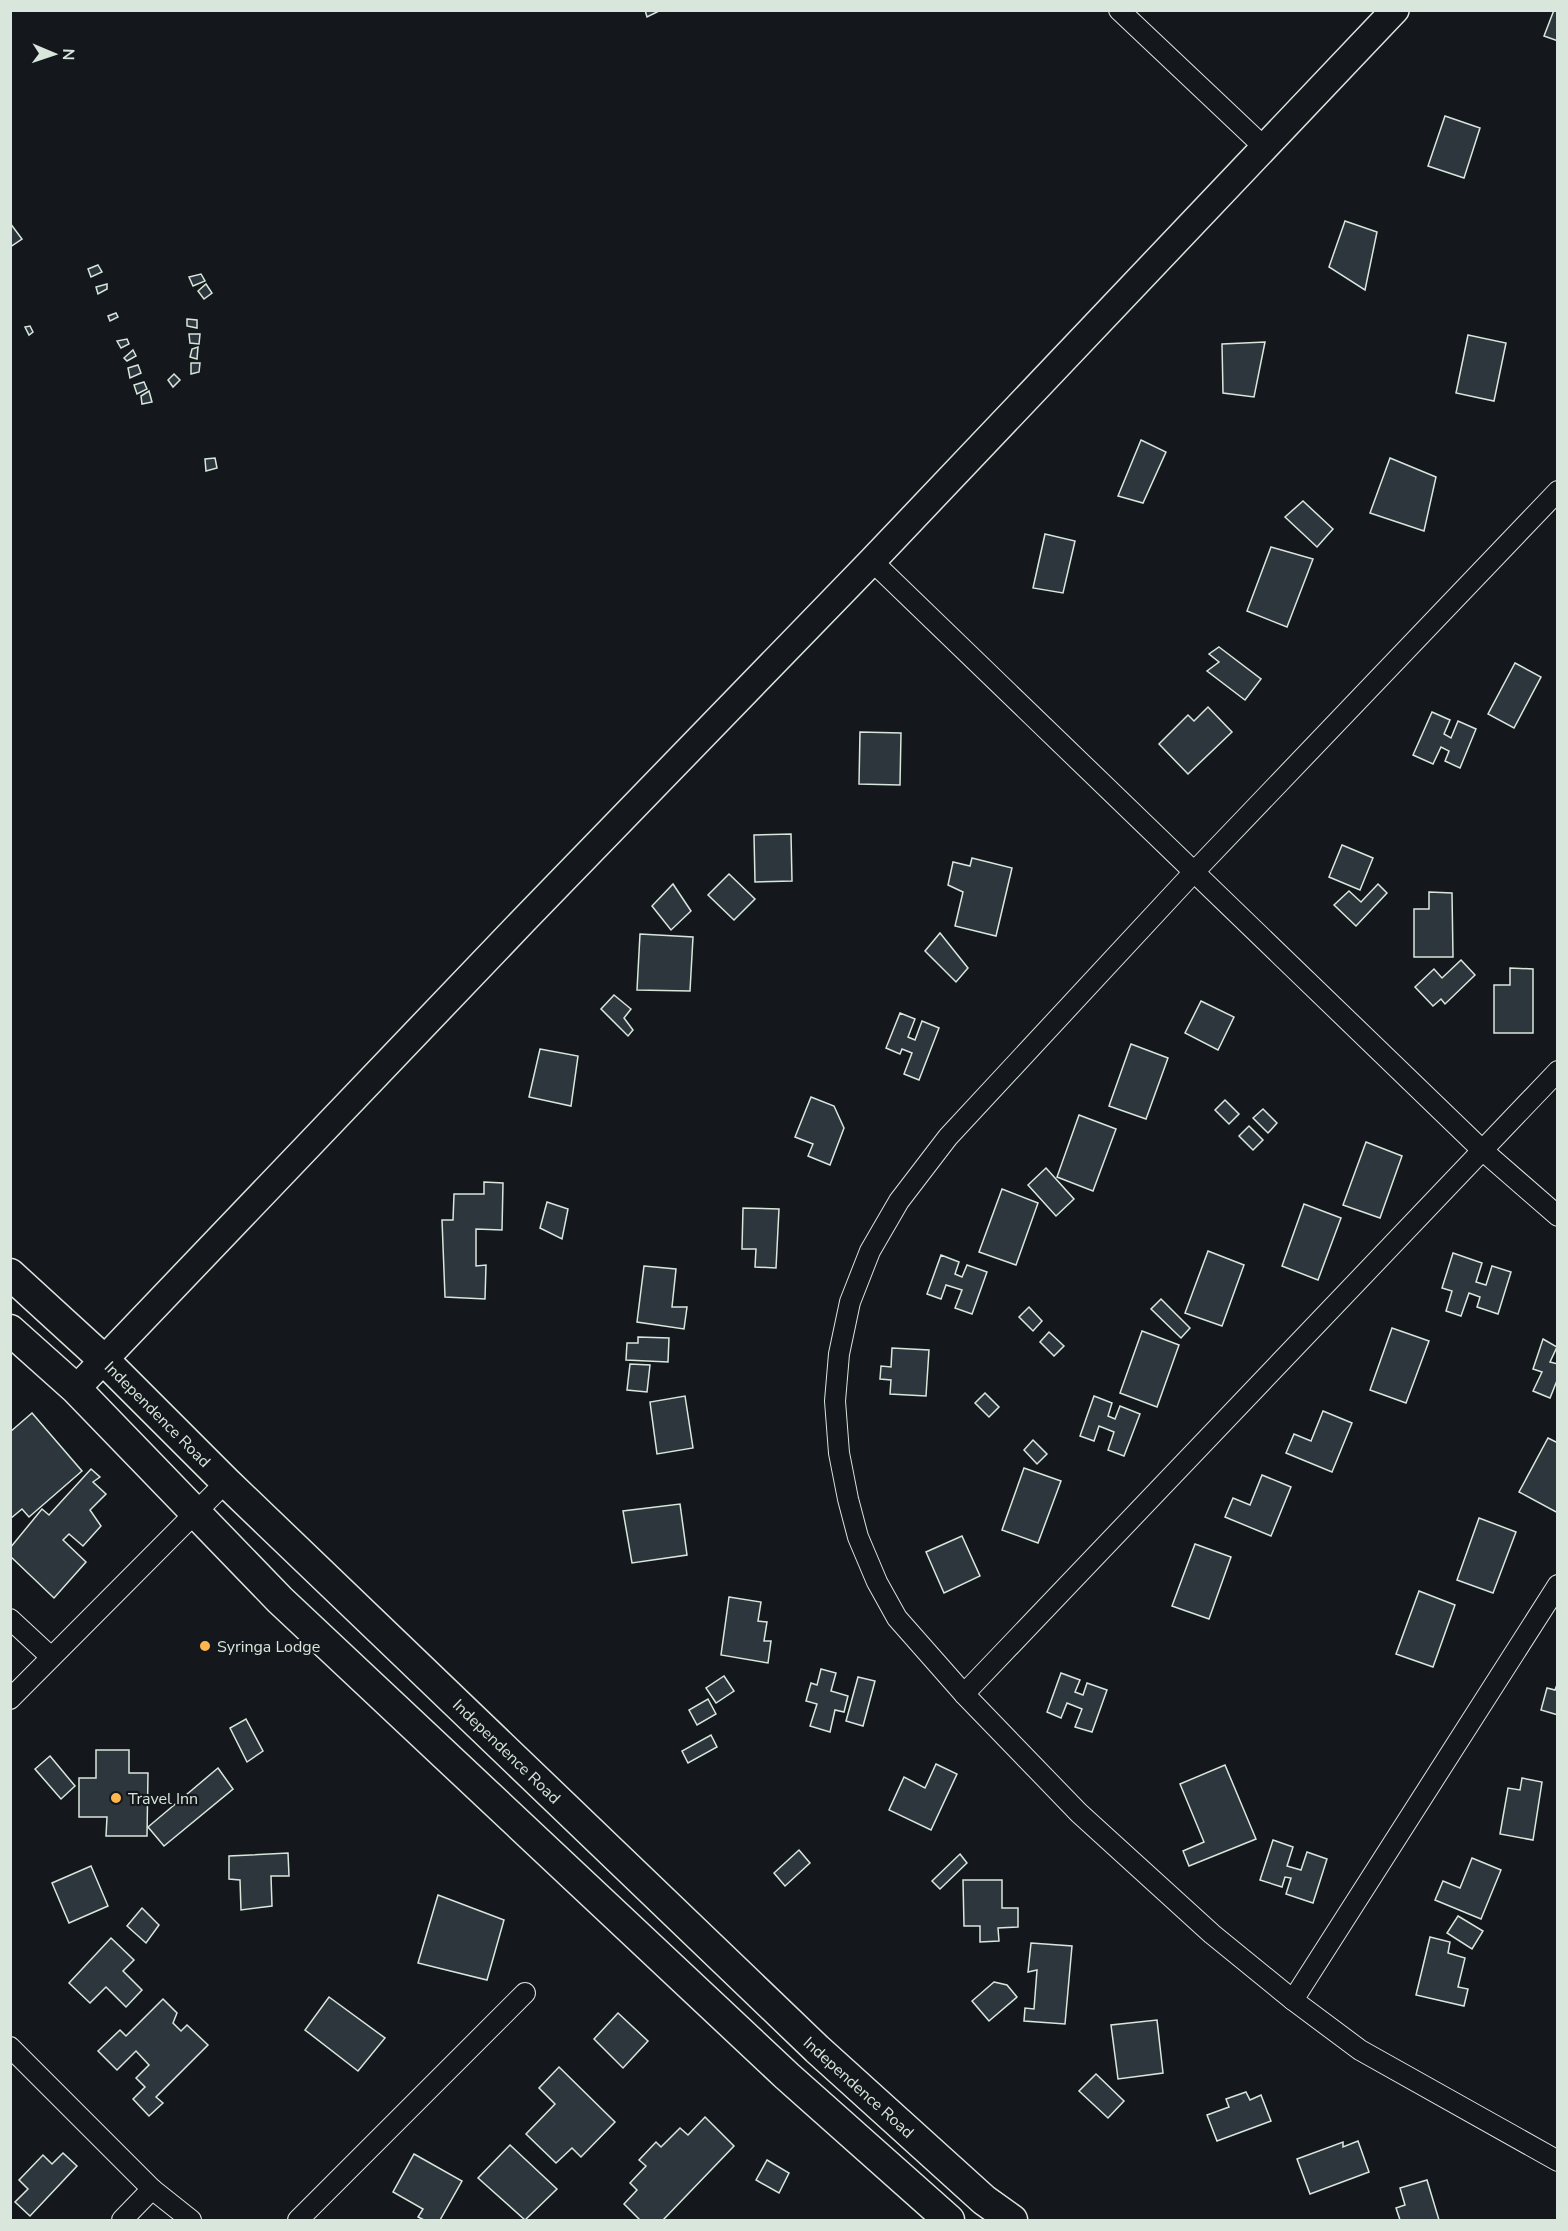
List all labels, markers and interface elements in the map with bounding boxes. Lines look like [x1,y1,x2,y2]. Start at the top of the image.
north arrow [24,24,84,84]
text: N [57,48,79,61]
street label: Independence Road [99,1357,215,1473]
place label: Syringa Lodge [217,1636,320,1658]
marker: Syringa Lodge [198,1639,212,1653]
street label: Independence Road [448,1694,565,1809]
place label: Travel Inn [128,1788,198,1810]
marker: Travel Inn [109,1791,123,1805]
street label: Independence Road [798,2032,918,2143]

